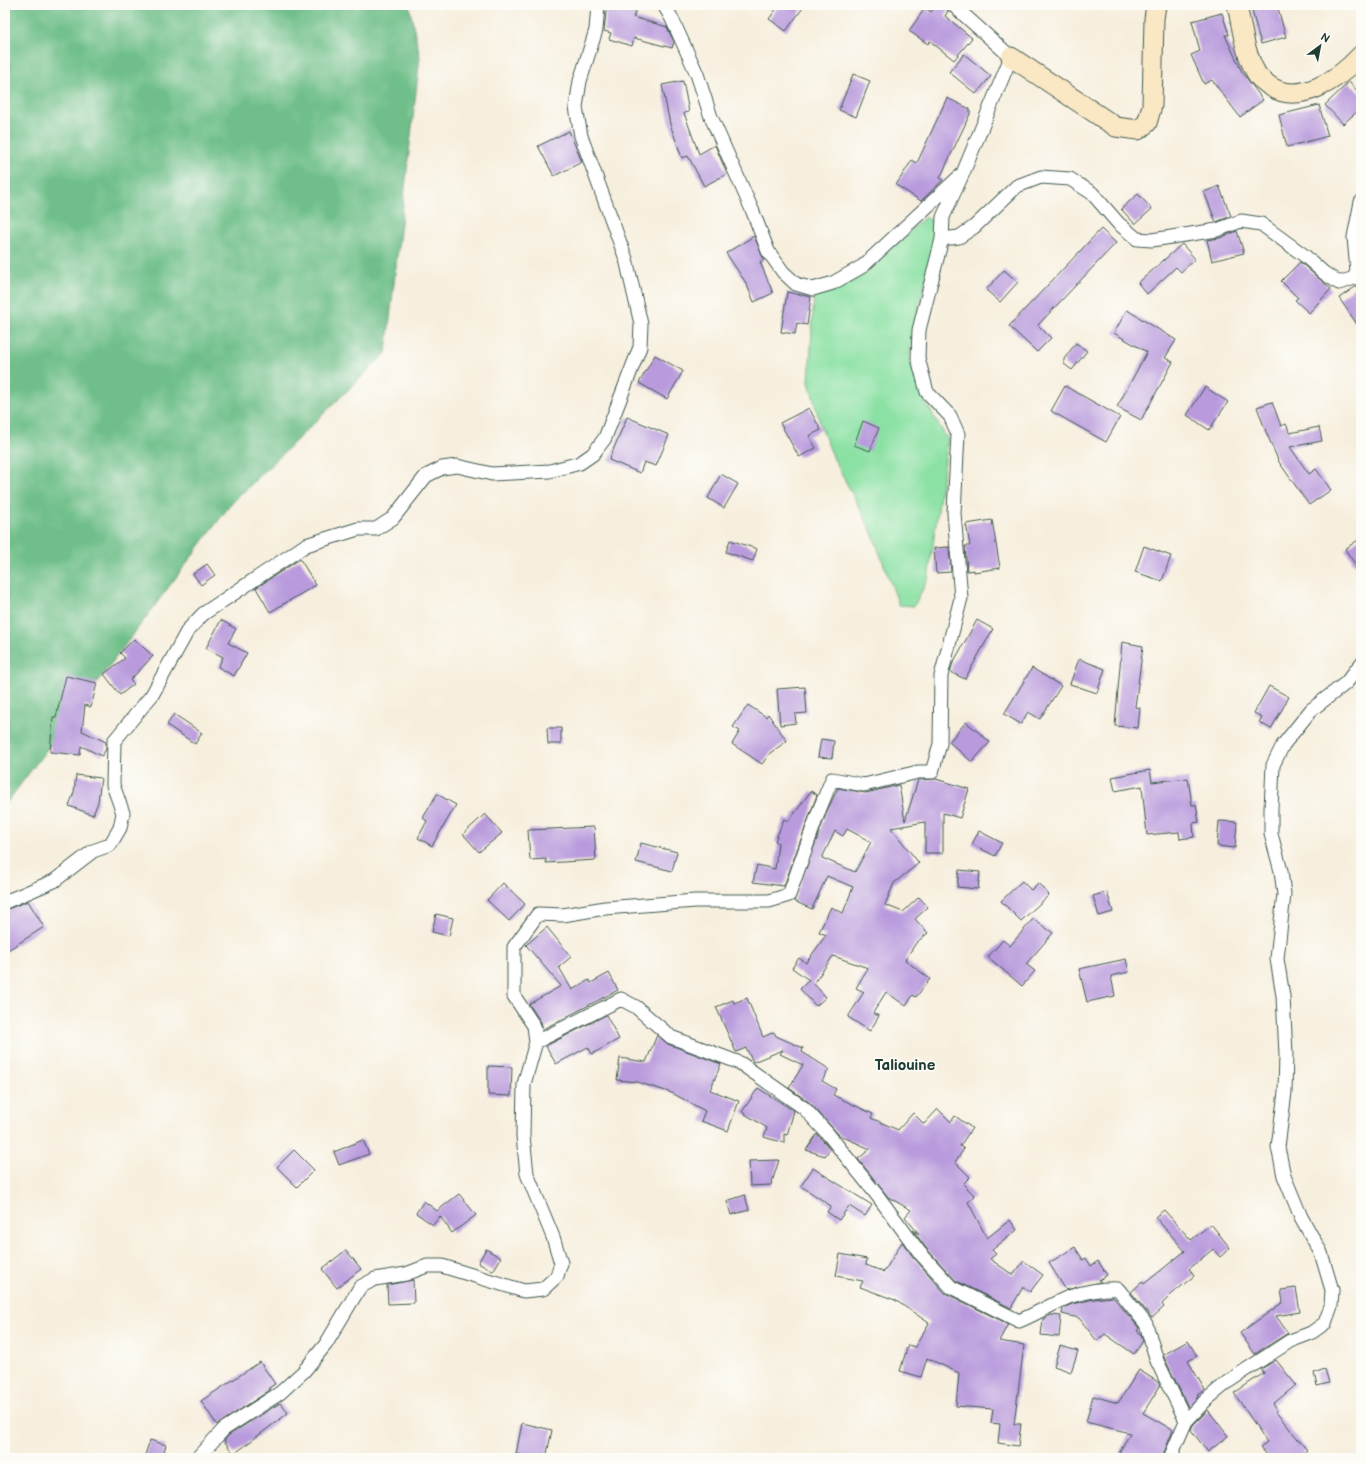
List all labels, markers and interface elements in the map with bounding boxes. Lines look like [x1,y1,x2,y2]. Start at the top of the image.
north arrow [1300,26,1340,66]
text: N [1318,30,1332,46]
district label: Taliouine [875,1056,936,1075]

